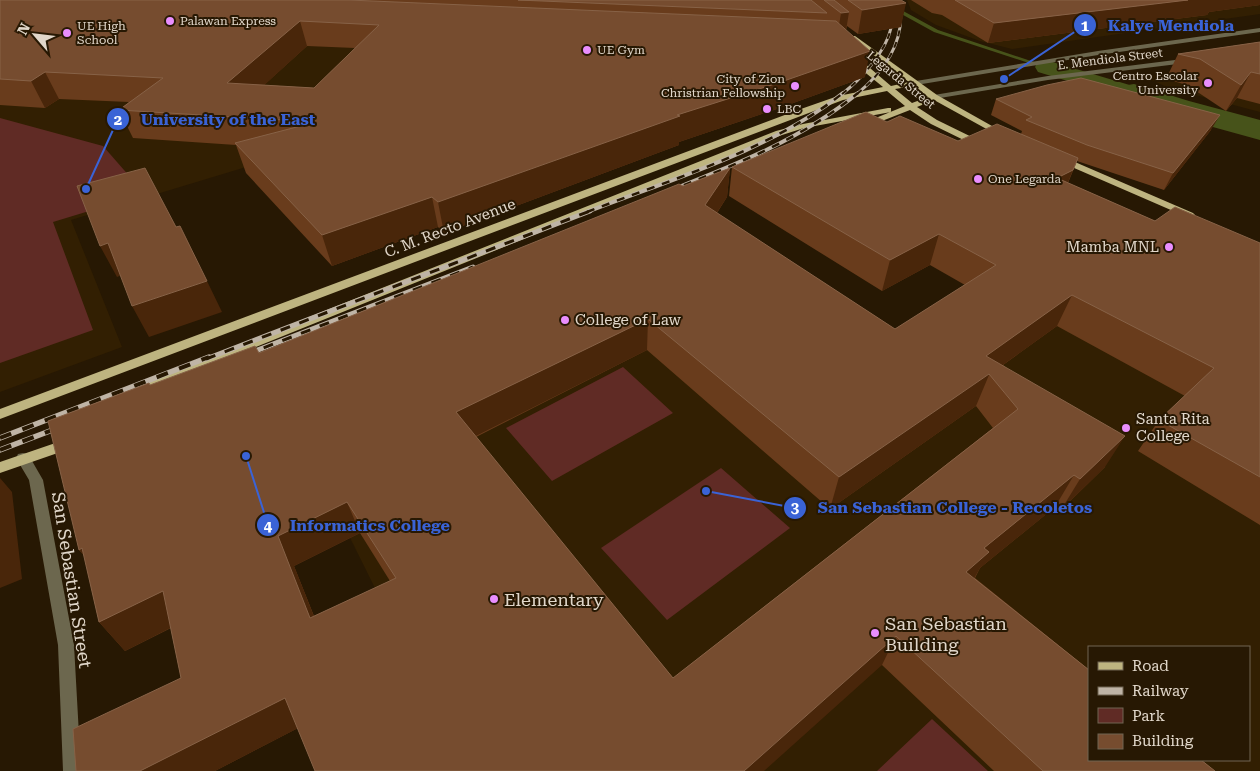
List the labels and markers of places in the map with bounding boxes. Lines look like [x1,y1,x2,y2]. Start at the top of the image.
callout: Kalye Mendiola [1073,10,1244,41]
place label: Palawan Express [180,14,276,28]
marker: Palawan Express [164,15,176,27]
place label: UE High School [77,19,126,47]
marker: UE High School [61,27,73,39]
place label: UE Gym [597,43,645,57]
marker: UE Gym [581,44,593,56]
place label: Centro Escolar University [1113,69,1199,97]
place label: City of Zion Christrian Fellowship [661,72,785,100]
marker: Centro Escolar University [1202,77,1214,89]
marker: City of Zion Christrian Fellowship [789,80,801,92]
place label: LBC [777,102,801,116]
marker: LBC [761,103,773,115]
callout: University of the East [105,104,325,135]
place label: One Legarda [988,172,1062,186]
marker: One Legarda [972,173,984,185]
place label: Mamba MNL [1066,238,1159,256]
marker: Mamba MNL [1163,241,1175,253]
place label: College of Law [575,311,682,329]
marker: College of Law [559,314,571,326]
place label: Santa Rita College [1136,410,1210,445]
marker: Santa Rita College [1120,422,1132,434]
callout: San Sebastian College - Recoletos [783,492,1102,523]
callout: Informatics College [255,510,460,541]
place label: Elementary [504,589,604,610]
marker: Elementary [488,593,500,605]
place label: San Sebastian Building [885,613,1007,655]
marker: San Sebastian Building [869,627,881,639]

